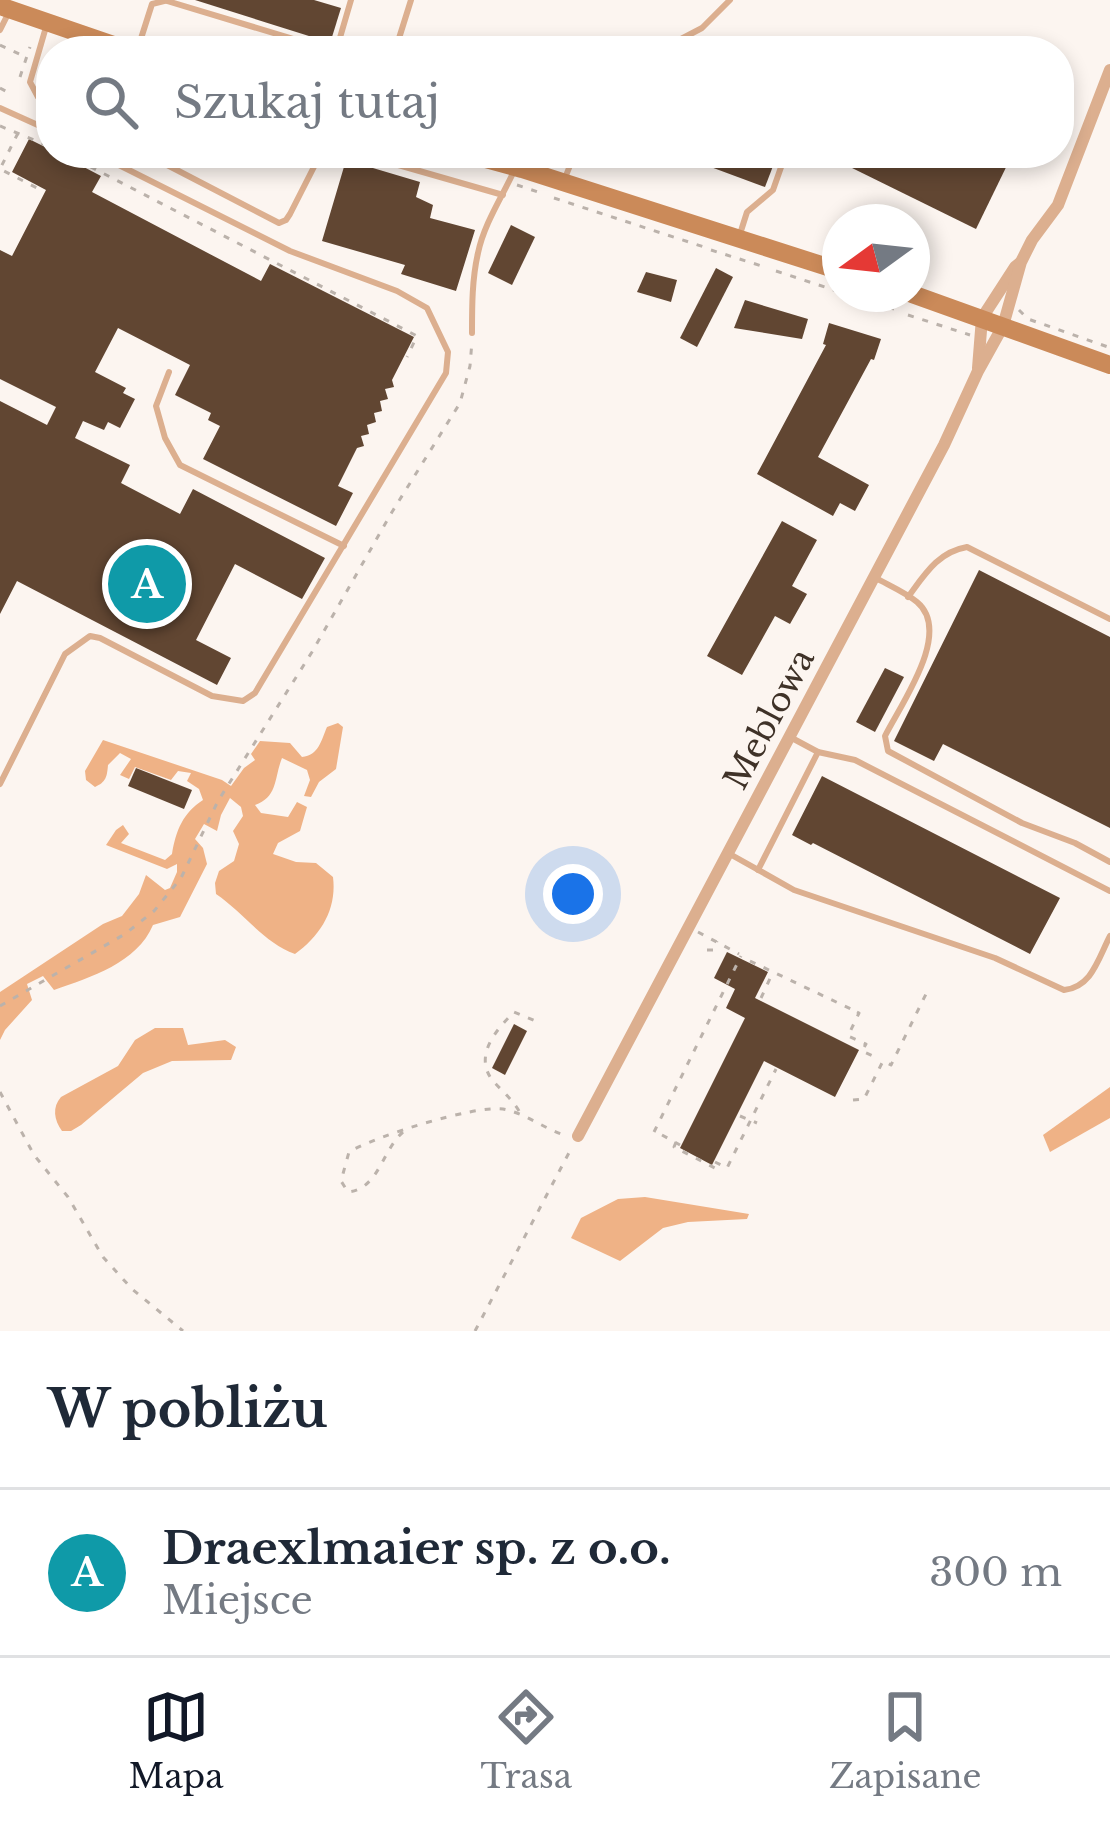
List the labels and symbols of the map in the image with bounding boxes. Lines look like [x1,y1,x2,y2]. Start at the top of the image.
north arrow [822,204,930,312]
pin: A [108,539,186,629]
street label: Meblowa [715,641,823,796]
your location [543,864,603,924]

